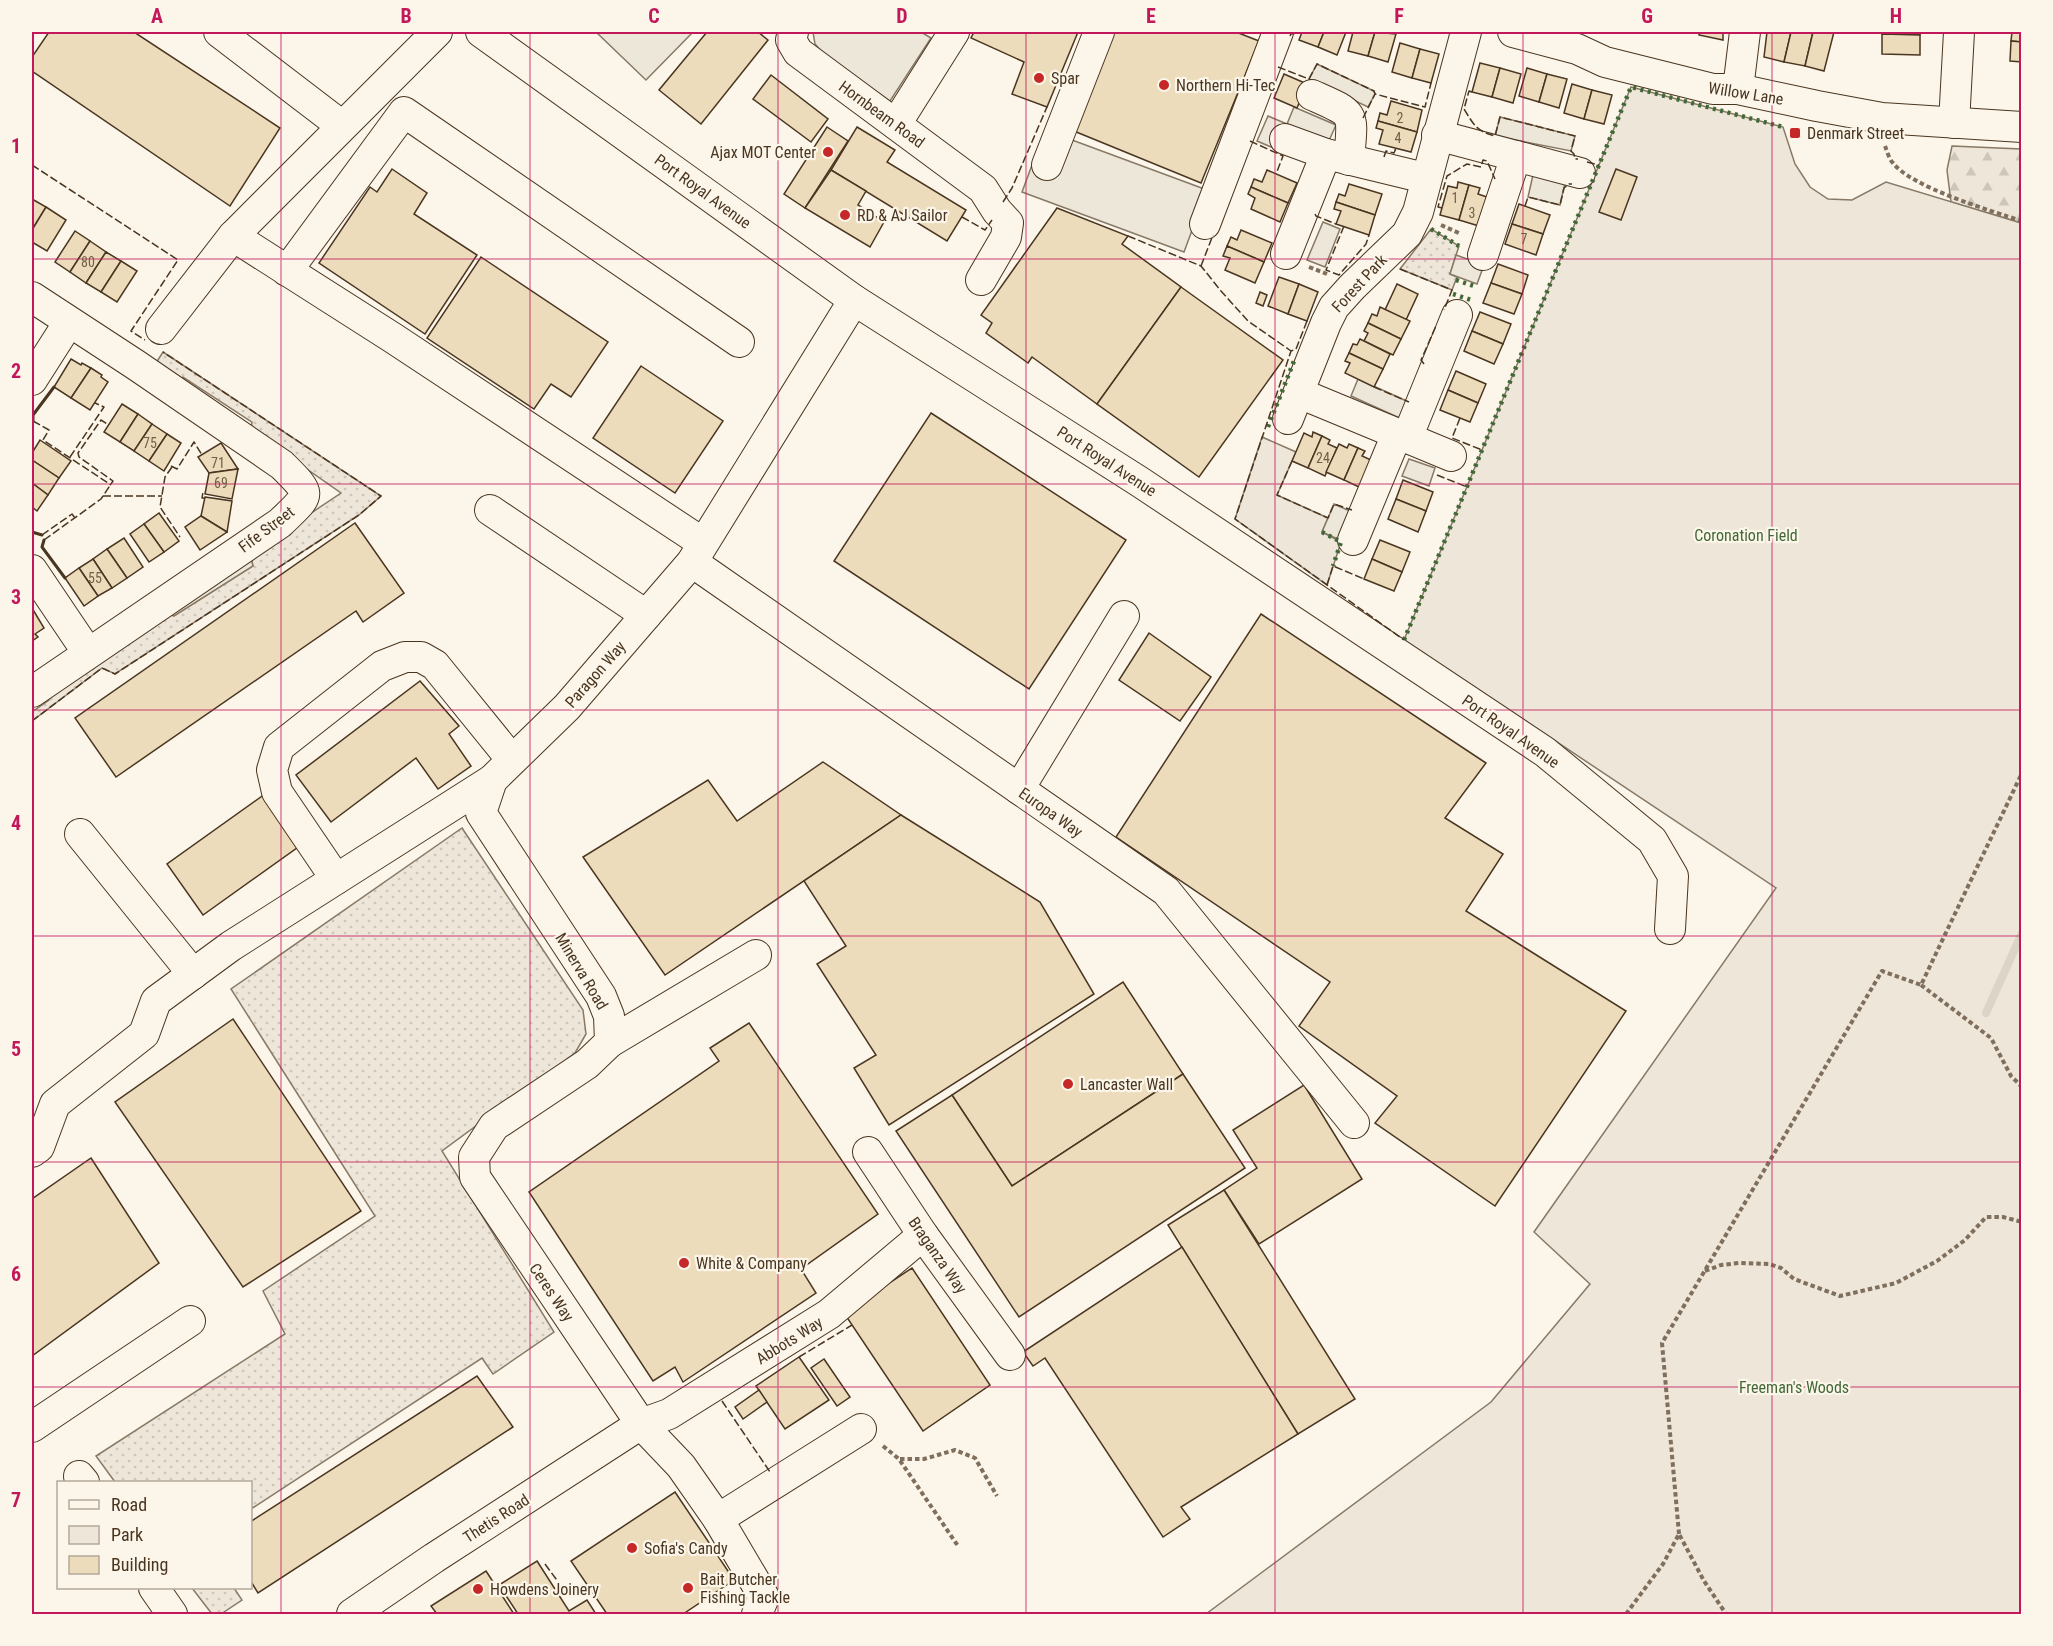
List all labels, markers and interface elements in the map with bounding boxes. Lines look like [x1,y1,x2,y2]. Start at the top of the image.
text: A [151,4,163,28]
text: B [400,4,412,28]
text: C [648,4,660,28]
text: D [896,4,908,28]
text: E [1146,4,1156,28]
text: F [1394,4,1404,28]
text: G [1641,4,1653,28]
text: H [1890,4,1902,28]
place label: Spar [1051,69,1080,88]
marker: Spar [1032,71,1046,85]
place label: Northern Hi-Tec [1176,76,1275,95]
street label: Hornbeam Road [835,77,928,152]
marker: Northern Hi-Tec [1157,78,1171,92]
street label: Willow Lane [1707,78,1785,109]
house number: 2 [1397,110,1404,126]
place label: Denmark Street [1807,124,1905,143]
marker: Denmark Street [1788,126,1802,140]
house number: 4 [1395,130,1402,146]
text: 1 [11,134,21,158]
place label: Ajax MOT Center [710,143,816,162]
marker: Ajax MOT Center [821,145,835,159]
street label: Port Royal Avenue [651,150,755,233]
house number: 1 [1452,190,1458,206]
house number: 3 [1469,205,1475,221]
place label: RD & AJ Sailor [857,206,948,225]
marker: RD & AJ Sailor [838,208,852,222]
house number: 7 [1521,231,1528,247]
street label: Forest Park [1328,250,1391,316]
house number: 80 [81,254,95,270]
text: 2 [11,359,21,383]
street label: Port Royal Avenue [1054,422,1160,501]
house number: 75 [143,435,157,451]
house number: 24 [1316,450,1330,466]
house number: 71 [211,455,225,471]
house number: 69 [214,475,228,491]
street label: Fife Street [235,502,298,557]
park label: Coronation Field [1694,526,1798,545]
house number: 55 [88,570,102,586]
text: 3 [11,585,21,609]
street label: Paragon Way [561,637,630,712]
street label: Port Royal Avenue [1458,691,1563,772]
street label: Europa Way [1015,783,1087,842]
text: 4 [11,811,21,835]
street label: Minerva Road [551,929,612,1013]
text: 5 [11,1037,21,1061]
place label: Lancaster Wall [1080,1075,1173,1094]
marker: Lancaster Wall [1061,1077,1075,1091]
street label: Braganza Way [904,1213,971,1297]
place label: White & Company [696,1254,807,1273]
marker: White & Company [677,1256,691,1270]
street label: Ceres Way [525,1260,578,1325]
text: 6 [11,1262,21,1286]
street label: Abbots Way [752,1312,826,1368]
park label: Freeman's Woods [1739,1378,1849,1397]
legend [57,1481,252,1589]
text: 7 [11,1488,21,1512]
street label: Thetis Road [460,1490,533,1547]
text: Road [111,1494,147,1515]
text: Park [111,1524,143,1545]
place label: Sofia's Candy [644,1539,728,1558]
marker: Sofia's Candy [625,1541,639,1555]
text: Building [111,1554,168,1575]
place label: Bait Butcher Fishing Tackle [700,1570,790,1607]
place label: Howdens Joinery [490,1580,599,1599]
marker: Bait Butcher Fishing Tackle [681,1581,695,1595]
marker: Howdens Joinery [471,1582,485,1596]

